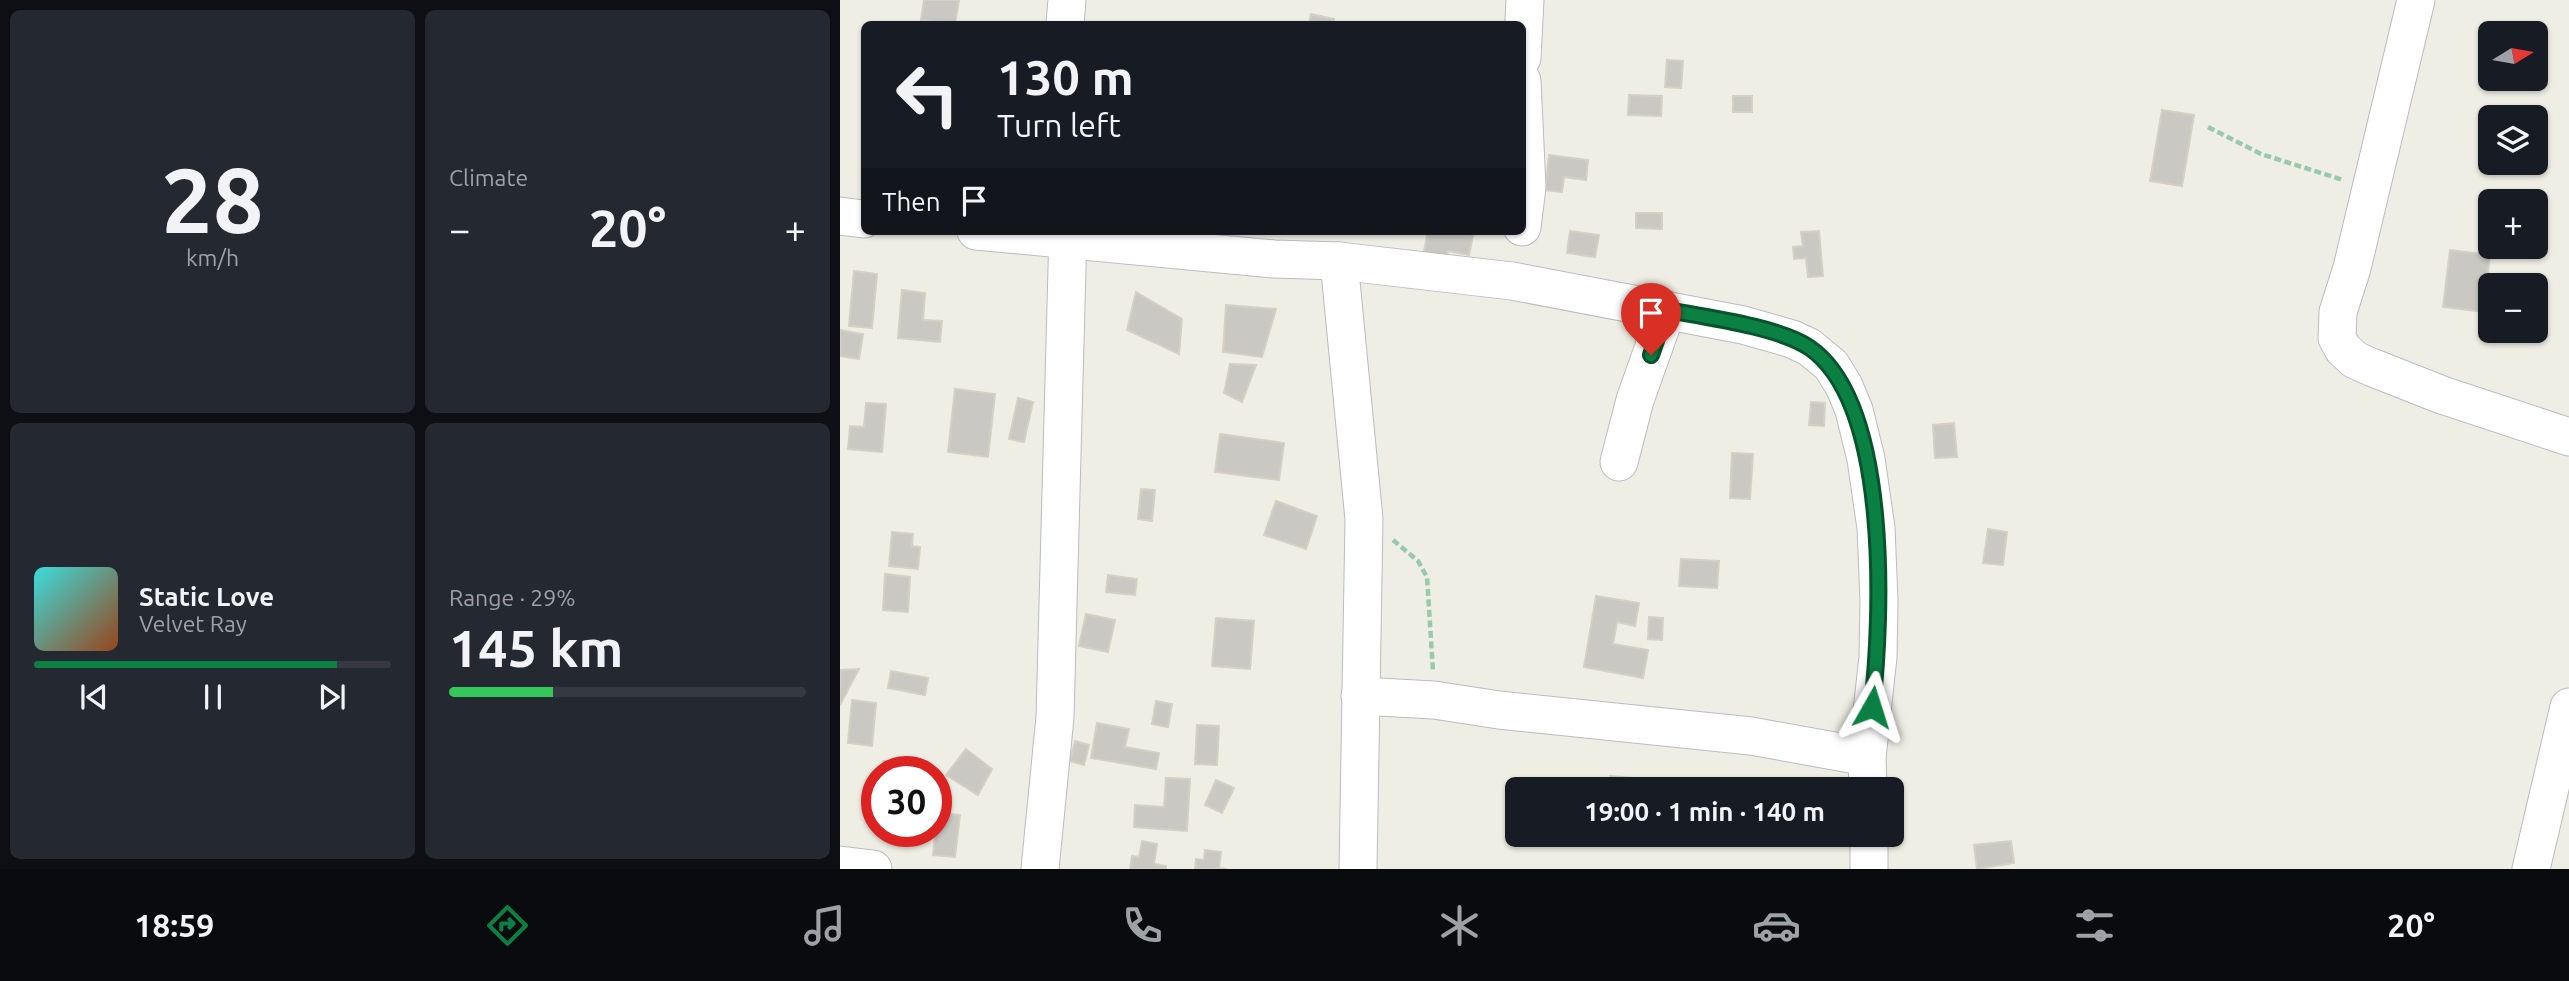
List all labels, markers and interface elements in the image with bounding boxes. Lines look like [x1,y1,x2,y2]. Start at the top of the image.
north arrow [2478,21,2548,91]
map controls [2478,21,2548,343]
icon: left [882,49,973,140]
text: 130 m [997,49,1134,104]
button: layers [2478,105,2548,175]
text: Turn left [997,107,1121,143]
text: 28 [161,148,264,250]
text: Climate [449,165,528,190]
icon: arrive [955,182,993,220]
text: Then [882,187,941,216]
button: + [2478,189,2548,259]
text: 20° [589,199,666,257]
text: − [449,208,470,250]
text: + [785,208,806,250]
text: km/h [186,245,239,270]
button: − [2478,273,2548,343]
pin [1621,283,1681,355]
icon: arrive [1632,294,1670,332]
text: Static Love [139,582,274,611]
text: Range · 29% [449,585,576,610]
text: Velvet Ray [139,611,247,636]
text: 145 km [449,619,623,677]
position arrow [1835,670,1909,744]
icon: previous [75,678,113,716]
icon: pause [194,678,232,716]
icon: next [313,678,351,716]
speed limit sign: 30 [861,756,952,847]
text: 19:00 · 1 min · 140 m [1584,797,1825,826]
icon: directions [483,901,532,950]
icon: music [800,901,849,950]
icon: phone [1118,901,1167,950]
icon: climate [1435,901,1484,950]
icon: car [1752,901,1801,950]
icon: filters [2070,901,2119,950]
text: 18:59 [134,907,214,943]
text: 20° [2387,907,2435,943]

